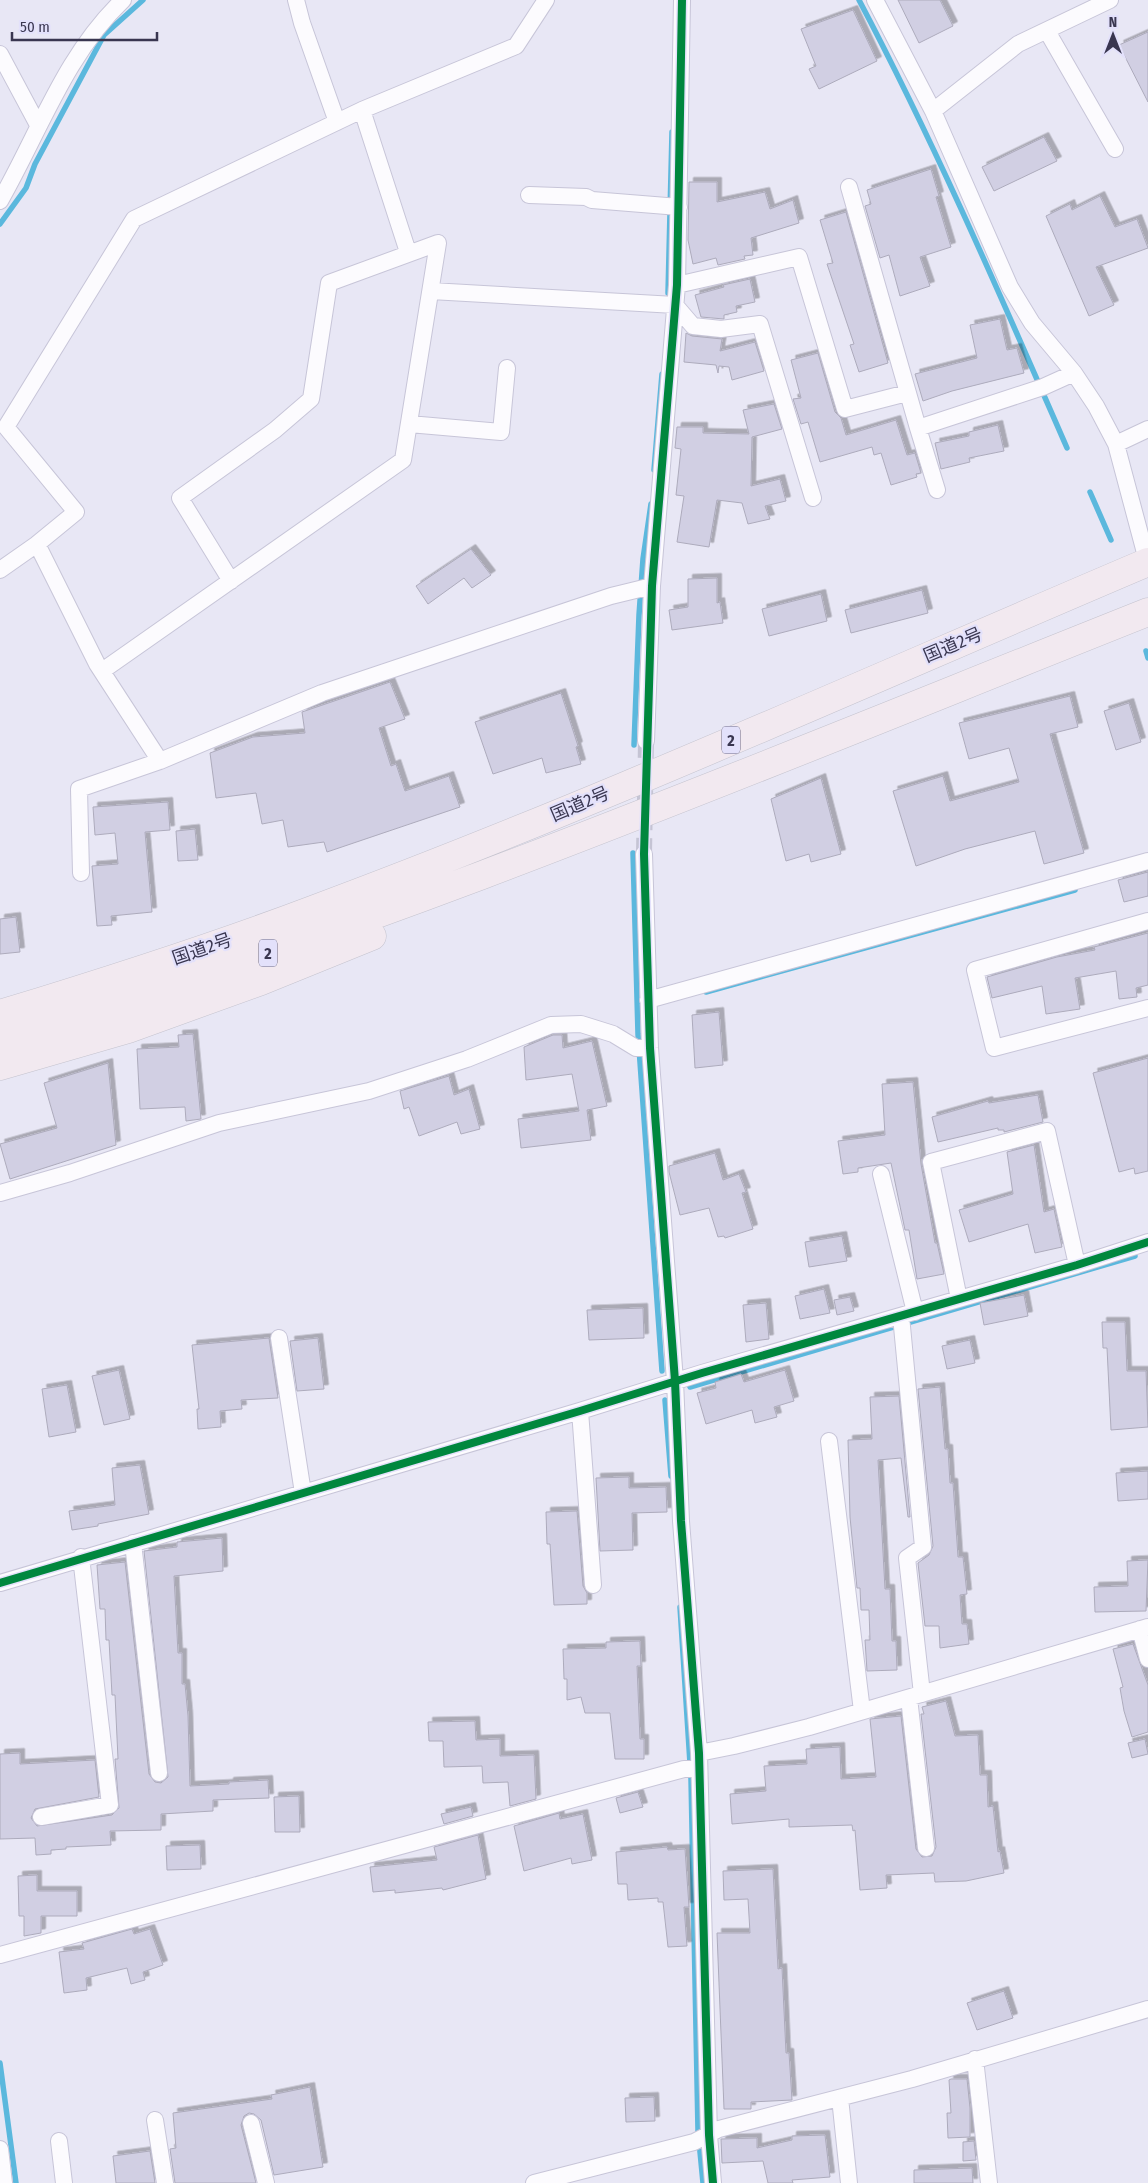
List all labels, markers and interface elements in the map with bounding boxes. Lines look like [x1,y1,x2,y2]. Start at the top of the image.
scale bar [12,10,158,42]
north arrow [1088,10,1138,60]
text: N [1109,14,1117,31]
text: 50 m [20,18,50,36]
street label: 国道2号 [920,623,986,667]
road number: 2 [722,726,740,754]
street label: 国道2号 [547,782,613,826]
street label: 国道2号 [169,929,235,969]
road number: 2 [259,940,277,966]

